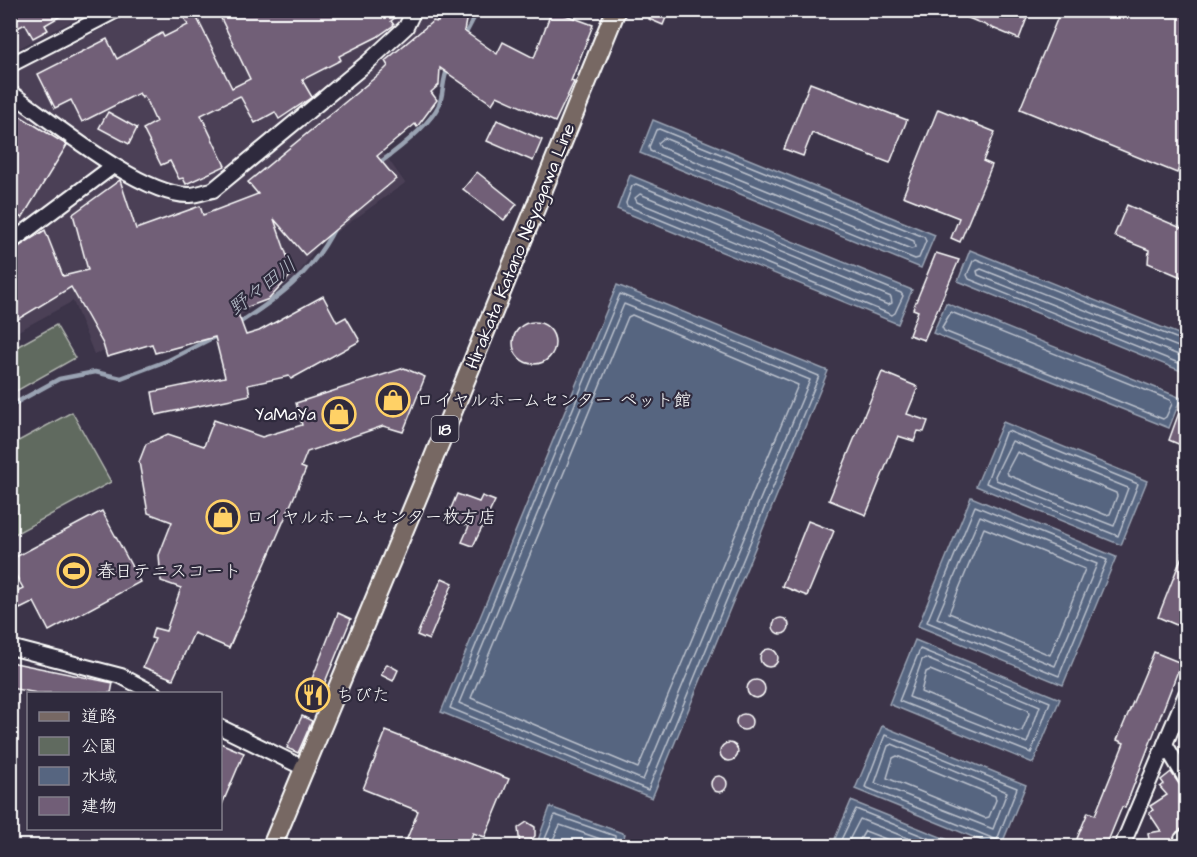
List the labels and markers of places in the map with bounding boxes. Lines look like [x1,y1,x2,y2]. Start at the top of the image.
shop icon: ロイヤルホームセンター ペット館 [375,382,411,418]
place label: ロイヤルホームセンター ペット館 [416,388,691,413]
shop icon: YaMaYa [321,396,357,432]
place label: YaMaYa [254,402,316,427]
shop icon: ロイヤルホームセンター枚方店 [205,499,241,535]
place label: ロイヤルホームセンター枚方店 [246,505,496,530]
sports icon: 春日テニスコート [56,553,92,589]
place label: 春日テニスコート [97,559,241,584]
restaurant icon: ちびた [295,677,331,713]
place label: ちびた [336,683,390,708]

